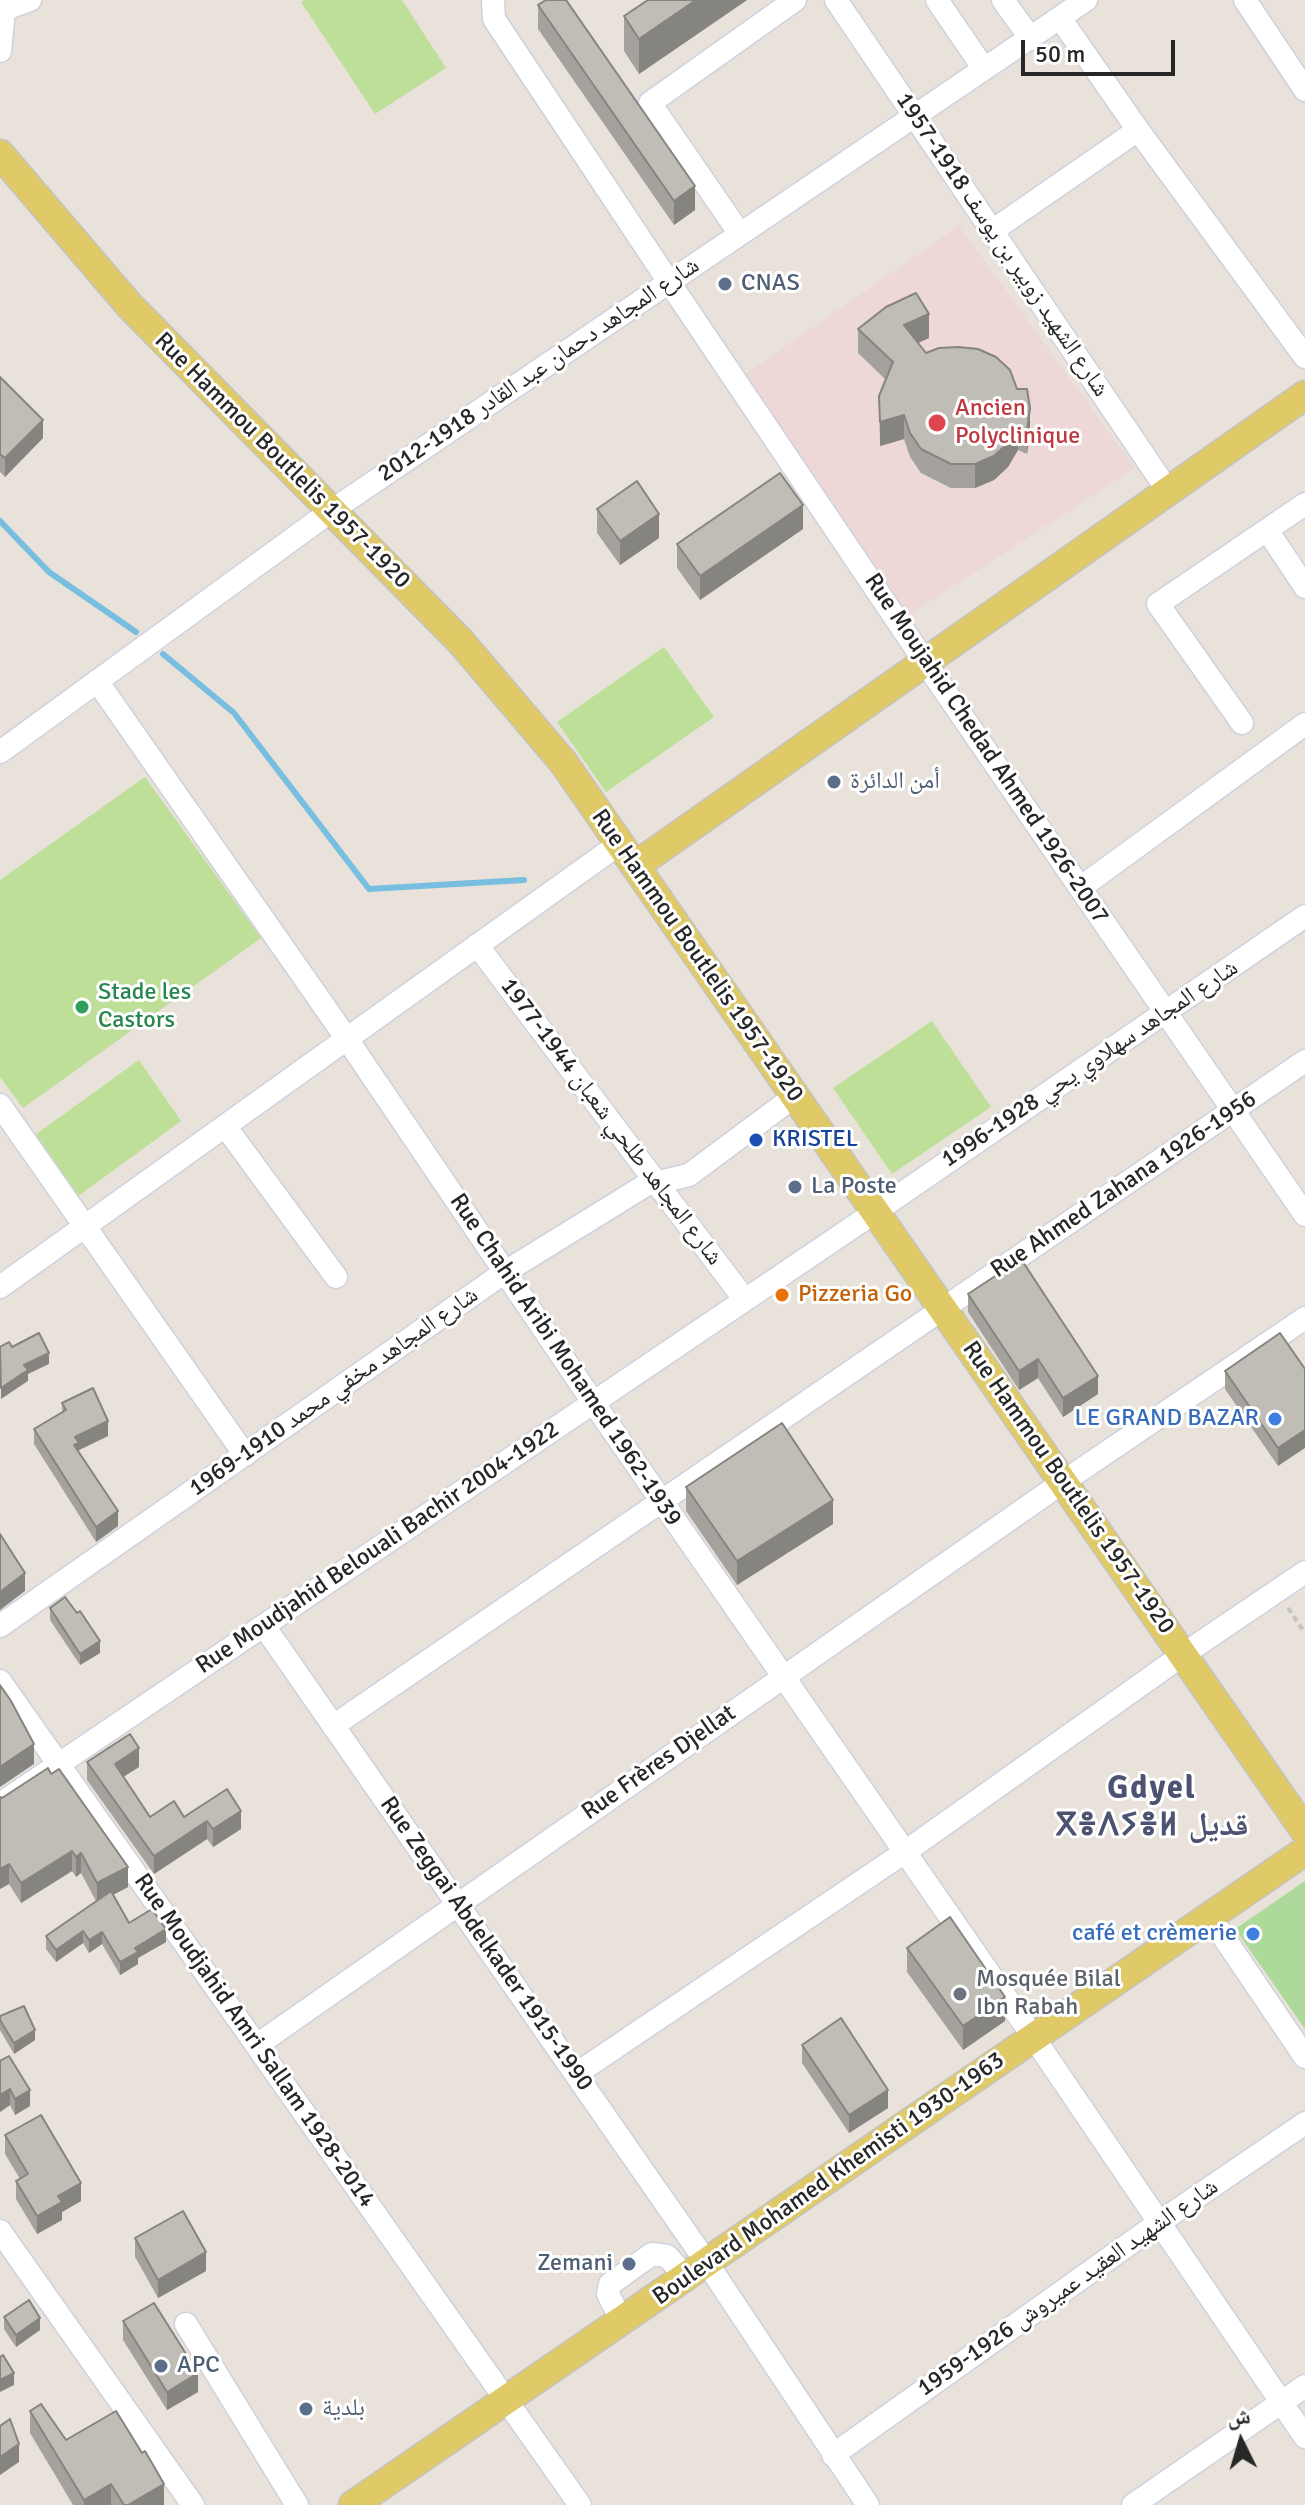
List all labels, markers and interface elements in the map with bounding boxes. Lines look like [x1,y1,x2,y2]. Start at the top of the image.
scale bar [1025,24,1179,74]
text: 50 m [1035,39,1085,69]
street label: شارع الشهيد زوبير بن يوسف 1918-1957 [889,87,1115,403]
street label: شارع المجاهد دحمان عبد القادر 1918-2012 [373,251,705,489]
place label: CNAS [741,270,800,298]
marker: CNAS [716,275,734,293]
street label: Rue Hammou Boutlelis 1957-1920 [148,327,416,595]
place label: Ancien Polyclinique [955,395,1080,451]
marker: Ancien Polyclinique [926,412,948,434]
street label: Rue Moujahid Chedad Ahmed 1926-2007 [858,568,1114,930]
place label: أمن الدائرة [850,768,940,796]
marker: أمن الدائرة [825,773,843,791]
street label: Rue Hammou Boutlelis 1957-1920 [585,804,809,1108]
street label: شارع المجاهد سهلاوي يحي 1928-1996 [936,954,1244,1174]
street label: شارع المجاهد طلحي شعبان 1944-1977 [494,973,728,1271]
place label: Stade les Castors [98,979,191,1035]
marker: Stade les Castors [73,998,91,1016]
street label: Rue Ahmed Zahana 1926-1956 [986,1085,1262,1285]
place label: KRISTEL [772,1126,858,1154]
marker: KRISTEL [747,1131,765,1149]
place label: La Poste [811,1173,897,1201]
marker: La Poste [786,1178,804,1196]
street label: Rue Chahid Aribi Mohamed 1962-1939 [443,1188,687,1532]
street label: شارع المجاهد مخفي محمد 1910-1969 [184,1281,484,1503]
place label: Pizzeria Go [798,1281,912,1309]
marker: Pizzeria Go [773,1286,791,1304]
street label: Rue Hammou Boutlelis 1957-1920 [956,1336,1180,1640]
place label: LE GRAND BAZAR [1074,1405,1259,1433]
marker: LE GRAND BAZAR [1266,1410,1284,1428]
street label: Rue Moudjahid Belouali Bachir 2004-1922 [191,1415,565,1681]
street label: Rue Frères Djellat [577,1699,741,1827]
district label: Gdyel ⴳⴻⴷⵢⴻⵍ قديل [1063,1771,1241,1846]
street label: Rue Zeggai Abdelkader 1915-1990 [373,1791,599,2097]
street label: Rue Moudjahid Amri Sallam 1928-2014 [127,1868,381,2214]
place label: café et crèmerie [1072,1920,1237,1948]
marker: café et crèmerie [1244,1925,1262,1943]
place label: Mosquée Bilal Ibn Rabah [976,1966,1121,2022]
marker: Mosquée Bilal Ibn Rabah [951,1985,969,2003]
street label: Boulevard Mohamed Khemisti 1930-1963 [648,2046,1010,2312]
street label: شارع الشهيد العقيد عميروش 1926-1959 [912,2173,1224,2403]
place label: Zemani [537,2250,613,2278]
marker: Zemani [620,2255,638,2273]
place label: APC [177,2352,220,2380]
marker: APC [152,2357,170,2375]
place label: بلدية [322,2395,365,2423]
marker: بلدية [297,2400,315,2418]
north arrow [1201,2401,1281,2481]
text: ش [1226,2402,1252,2431]

